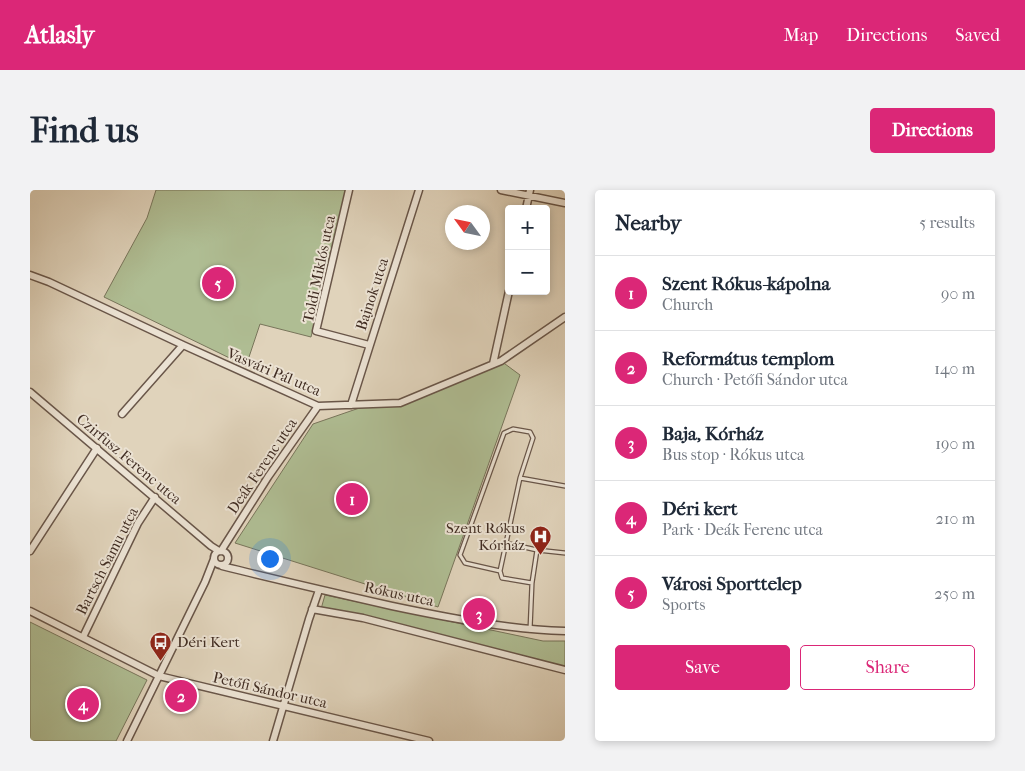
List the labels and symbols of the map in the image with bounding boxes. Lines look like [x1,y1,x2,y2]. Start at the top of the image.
north arrow [445,205,490,250]
street label: Toldi Miklós utca [299,212,339,325]
street label: Bajnok utca [352,255,392,332]
pin: 5 [202,264,234,302]
street label: Vasvári Pál utca [223,344,325,400]
street label: Czirfusz Ferenc utca [73,410,186,509]
street label: Deák Ferenc utca [223,414,301,517]
pin: 1 [336,480,368,518]
street label: Bartsch Samu utca [72,503,142,618]
place label: Szent Rókus Kórház [446,519,525,554]
hospital icon: Szent Rókus Kórház [529,525,553,556]
your location [257,546,283,572]
street label: Rókus utca [363,578,436,610]
pin: 3 [463,595,495,633]
bus stop icon: Déri Kert [149,630,173,661]
place label: Déri Kert [177,633,240,651]
street label: Petőfi Sándor utca [211,668,330,712]
pin: 2 [165,677,197,715]
pin: 4 [67,685,99,723]

